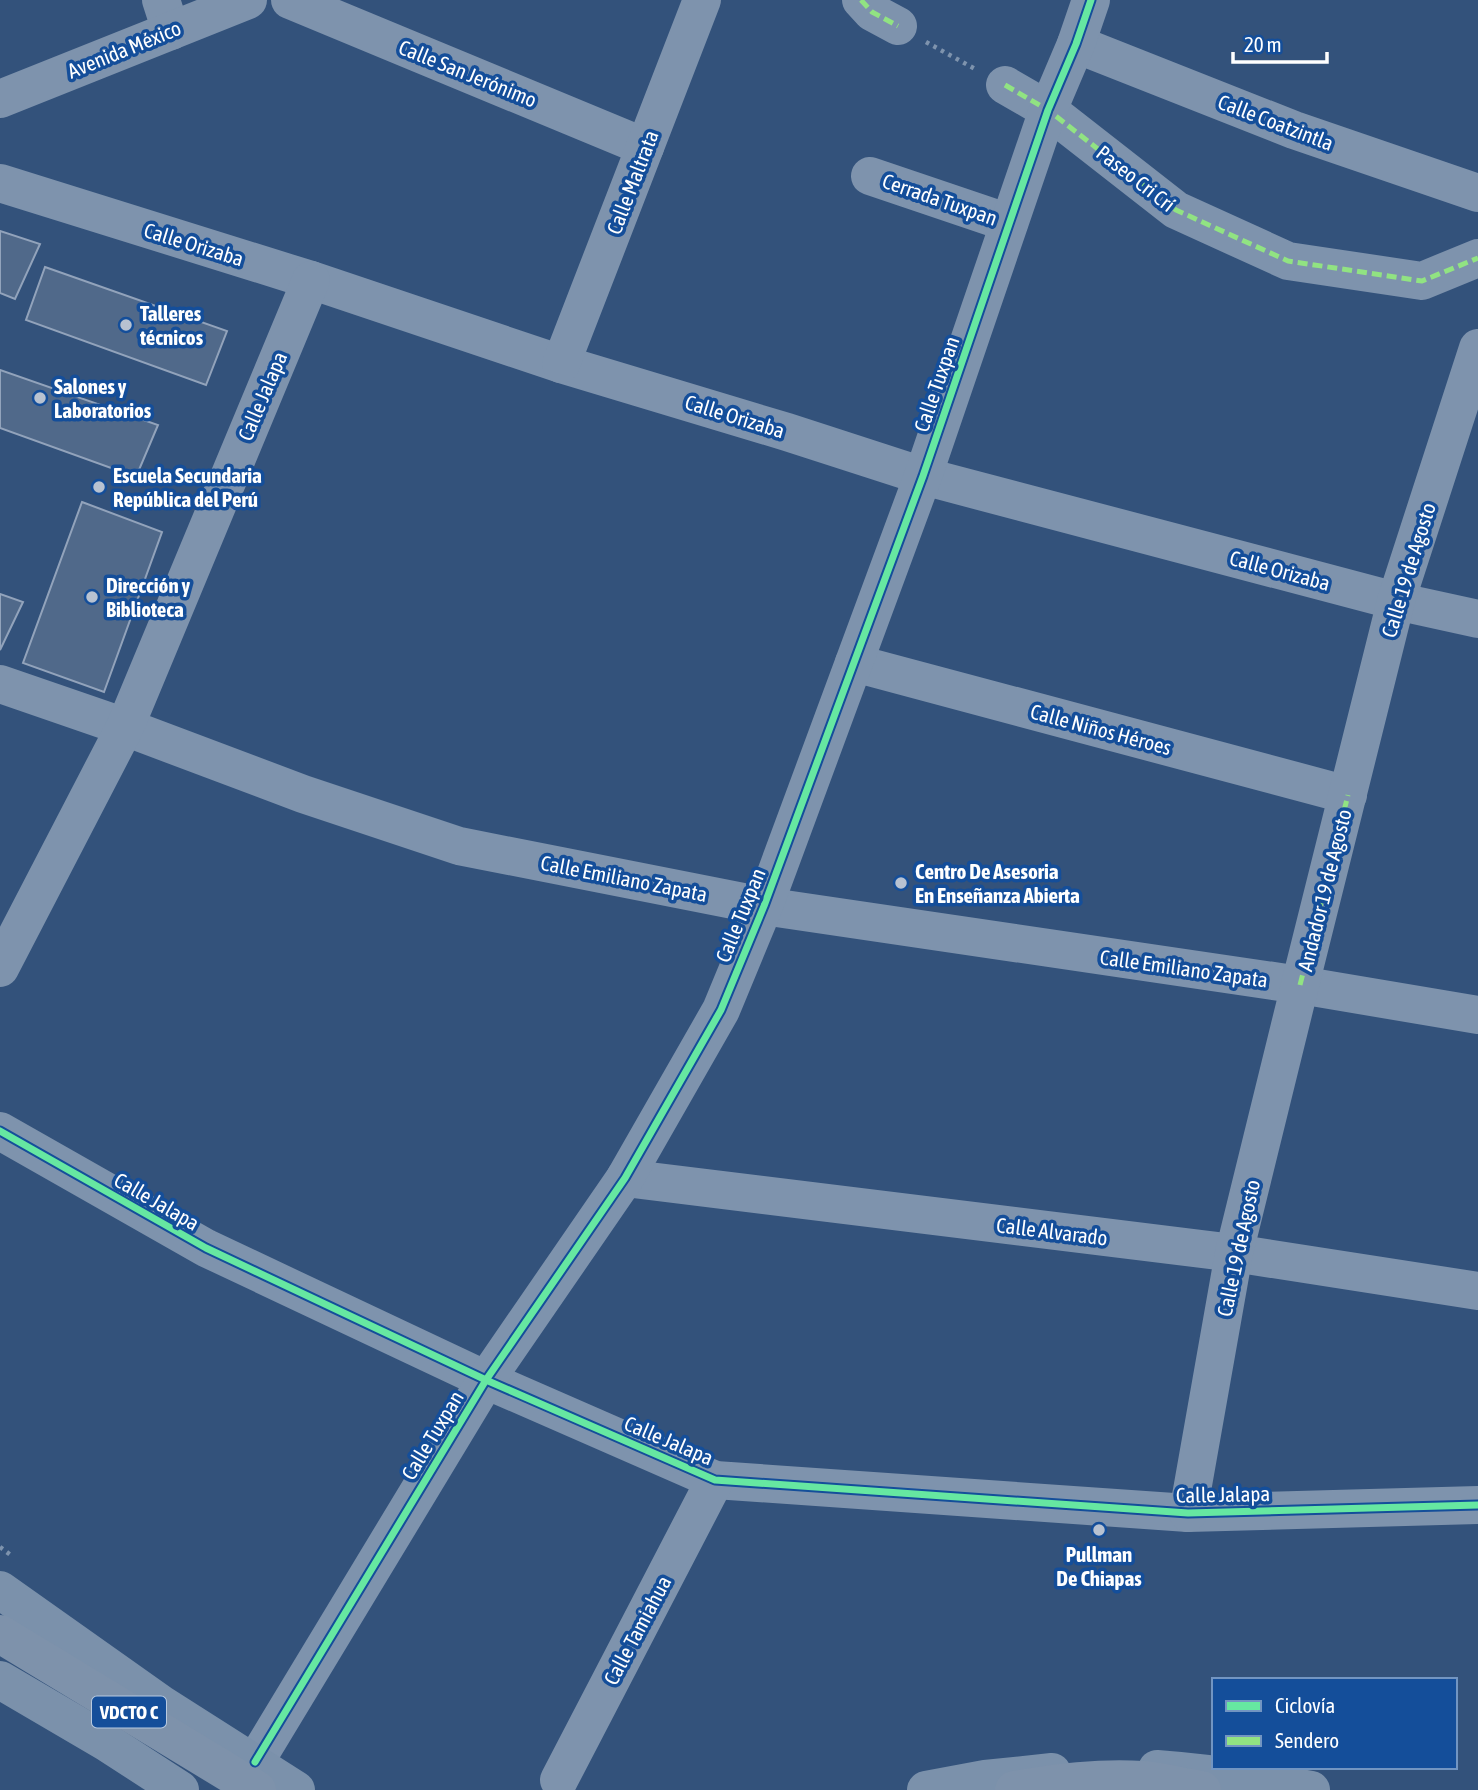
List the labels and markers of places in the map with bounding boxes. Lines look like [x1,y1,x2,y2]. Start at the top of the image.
place label: Talleres técnicos [139,301,204,349]
marker: Talleres técnicos [118,317,134,333]
place label: Salones y Laboratorios [54,374,152,422]
marker: Salones y Laboratorios [32,390,48,406]
place label: Escuela Secundaria República del Perú [113,463,262,511]
marker: Escuela Secundaria República del Perú [91,479,107,495]
place label: Dirección y Biblioteca [106,573,191,621]
marker: Dirección y Biblioteca [84,589,100,605]
place label: Centro De Asesoria En Enseñanza Abierta [915,859,1080,907]
marker: Centro De Asesoria En Enseñanza Abierta [893,875,909,891]
marker: Pullman De Chiapas [1091,1522,1107,1538]
place label: Pullman De Chiapas [1056,1542,1142,1590]

